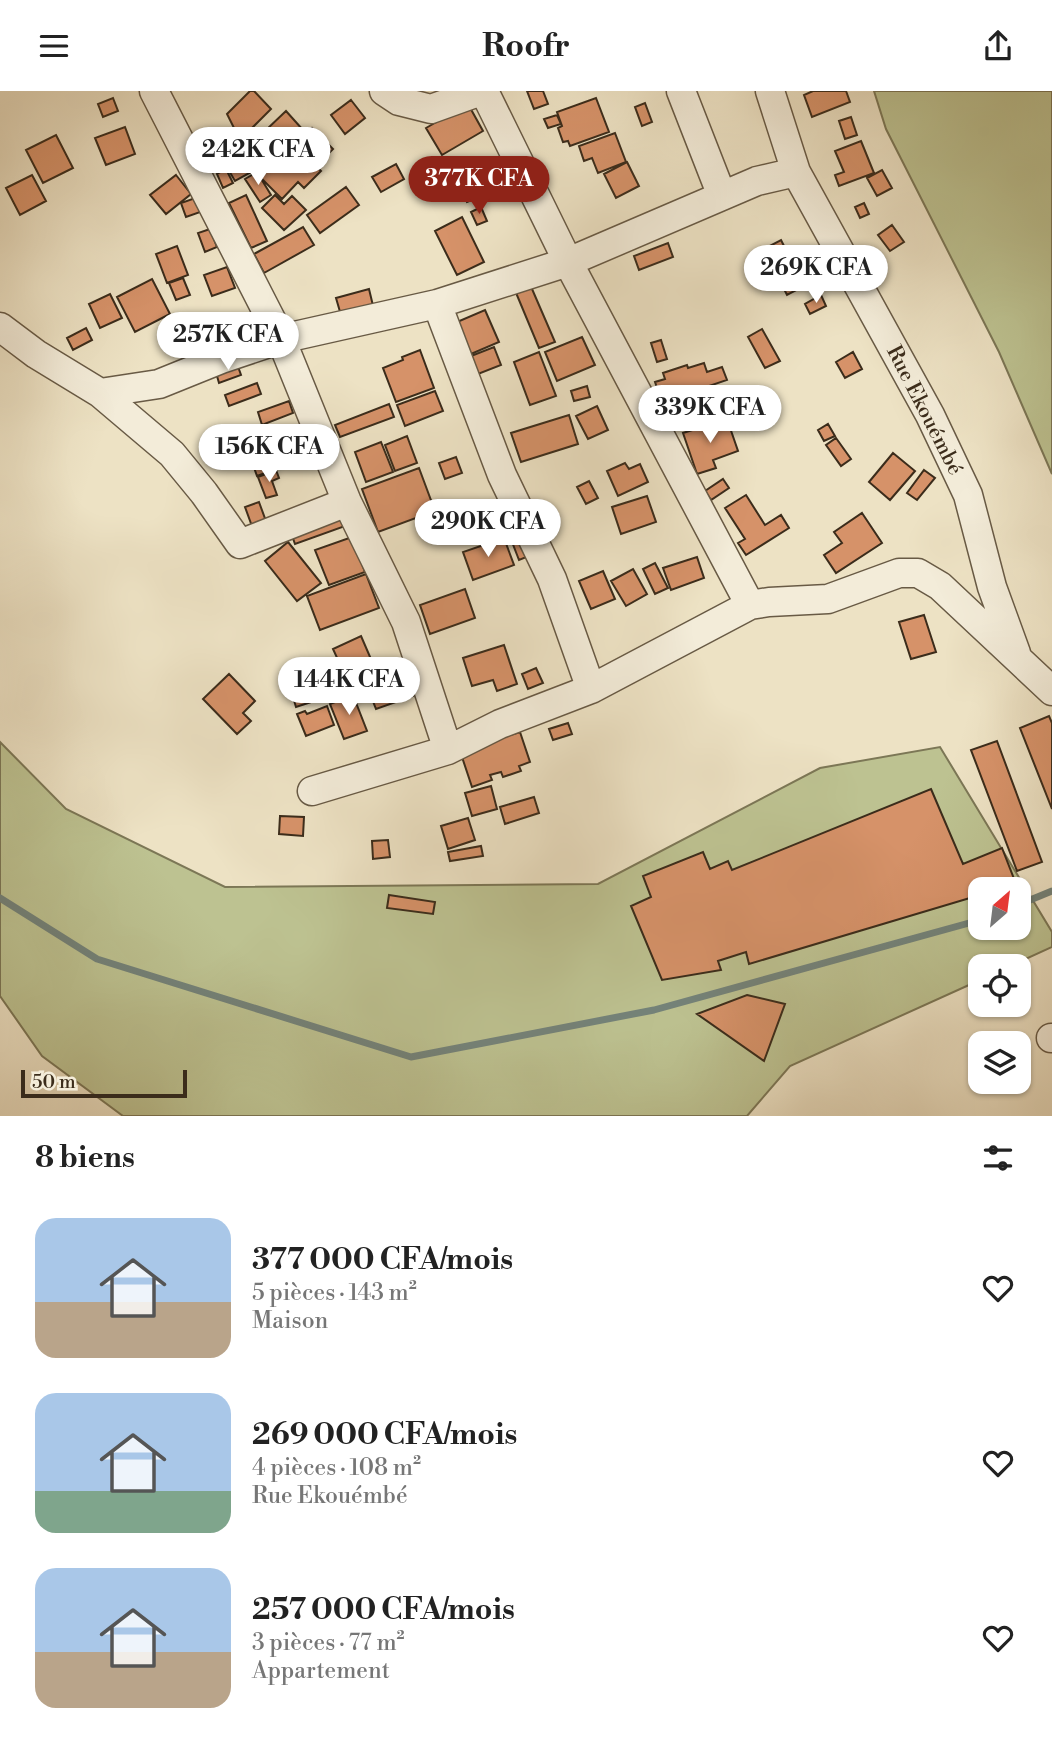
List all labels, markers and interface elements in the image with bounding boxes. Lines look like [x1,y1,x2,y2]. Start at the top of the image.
text: Roofr [482,26,570,66]
icon: menu [35,27,73,65]
icon: share [979,27,1017,65]
pin: 242K CFA [186,127,330,187]
text: 242K CFA [201,136,315,164]
pin: 377K CFA [407,157,551,216]
text: 377K CFA [424,165,534,193]
pin: 269K CFA [744,245,888,305]
text: 269K CFA [760,254,872,282]
pin: 257K CFA [156,313,300,372]
text: 257K CFA [173,321,283,349]
street label: Rue Ekouémbé [880,341,968,480]
pin: 339K CFA [638,385,782,445]
text: 339K CFA [654,394,766,422]
pin: 156K CFA [197,425,341,484]
text: 156K CFA [215,433,323,461]
pin: 290K CFA [416,499,560,559]
text: 290K CFA [431,508,545,536]
pin: 144K CFA [277,657,421,717]
text: 144K CFA [294,666,404,694]
north arrow [968,877,1031,940]
map controls [968,877,1031,1094]
button: locate [968,954,1031,1017]
button: layers [968,1031,1031,1094]
scale bar [21,1067,187,1099]
text: 50 m [32,1070,76,1094]
text: 8 biens [35,1139,135,1177]
icon: filters [979,1139,1017,1177]
text: 377 000 CFA/mois [252,1241,513,1279]
icon: home [91,1246,175,1330]
icon: heart [979,1269,1017,1307]
text: 5 pièces · 143 m² [252,1279,417,1307]
text: Maison [252,1307,328,1335]
text: 269 000 CFA/mois [252,1416,517,1454]
icon: home [91,1421,175,1505]
icon: heart [979,1444,1017,1482]
text: 4 pièces · 108 m² [252,1454,421,1482]
text: Rue Ekouémbé [252,1482,408,1510]
text: 257 000 CFA/mois [252,1591,515,1629]
icon: home [91,1596,175,1680]
icon: heart [979,1619,1017,1657]
text: 3 pièces · 77 m² [252,1629,405,1657]
text: Appartement [252,1657,390,1685]

